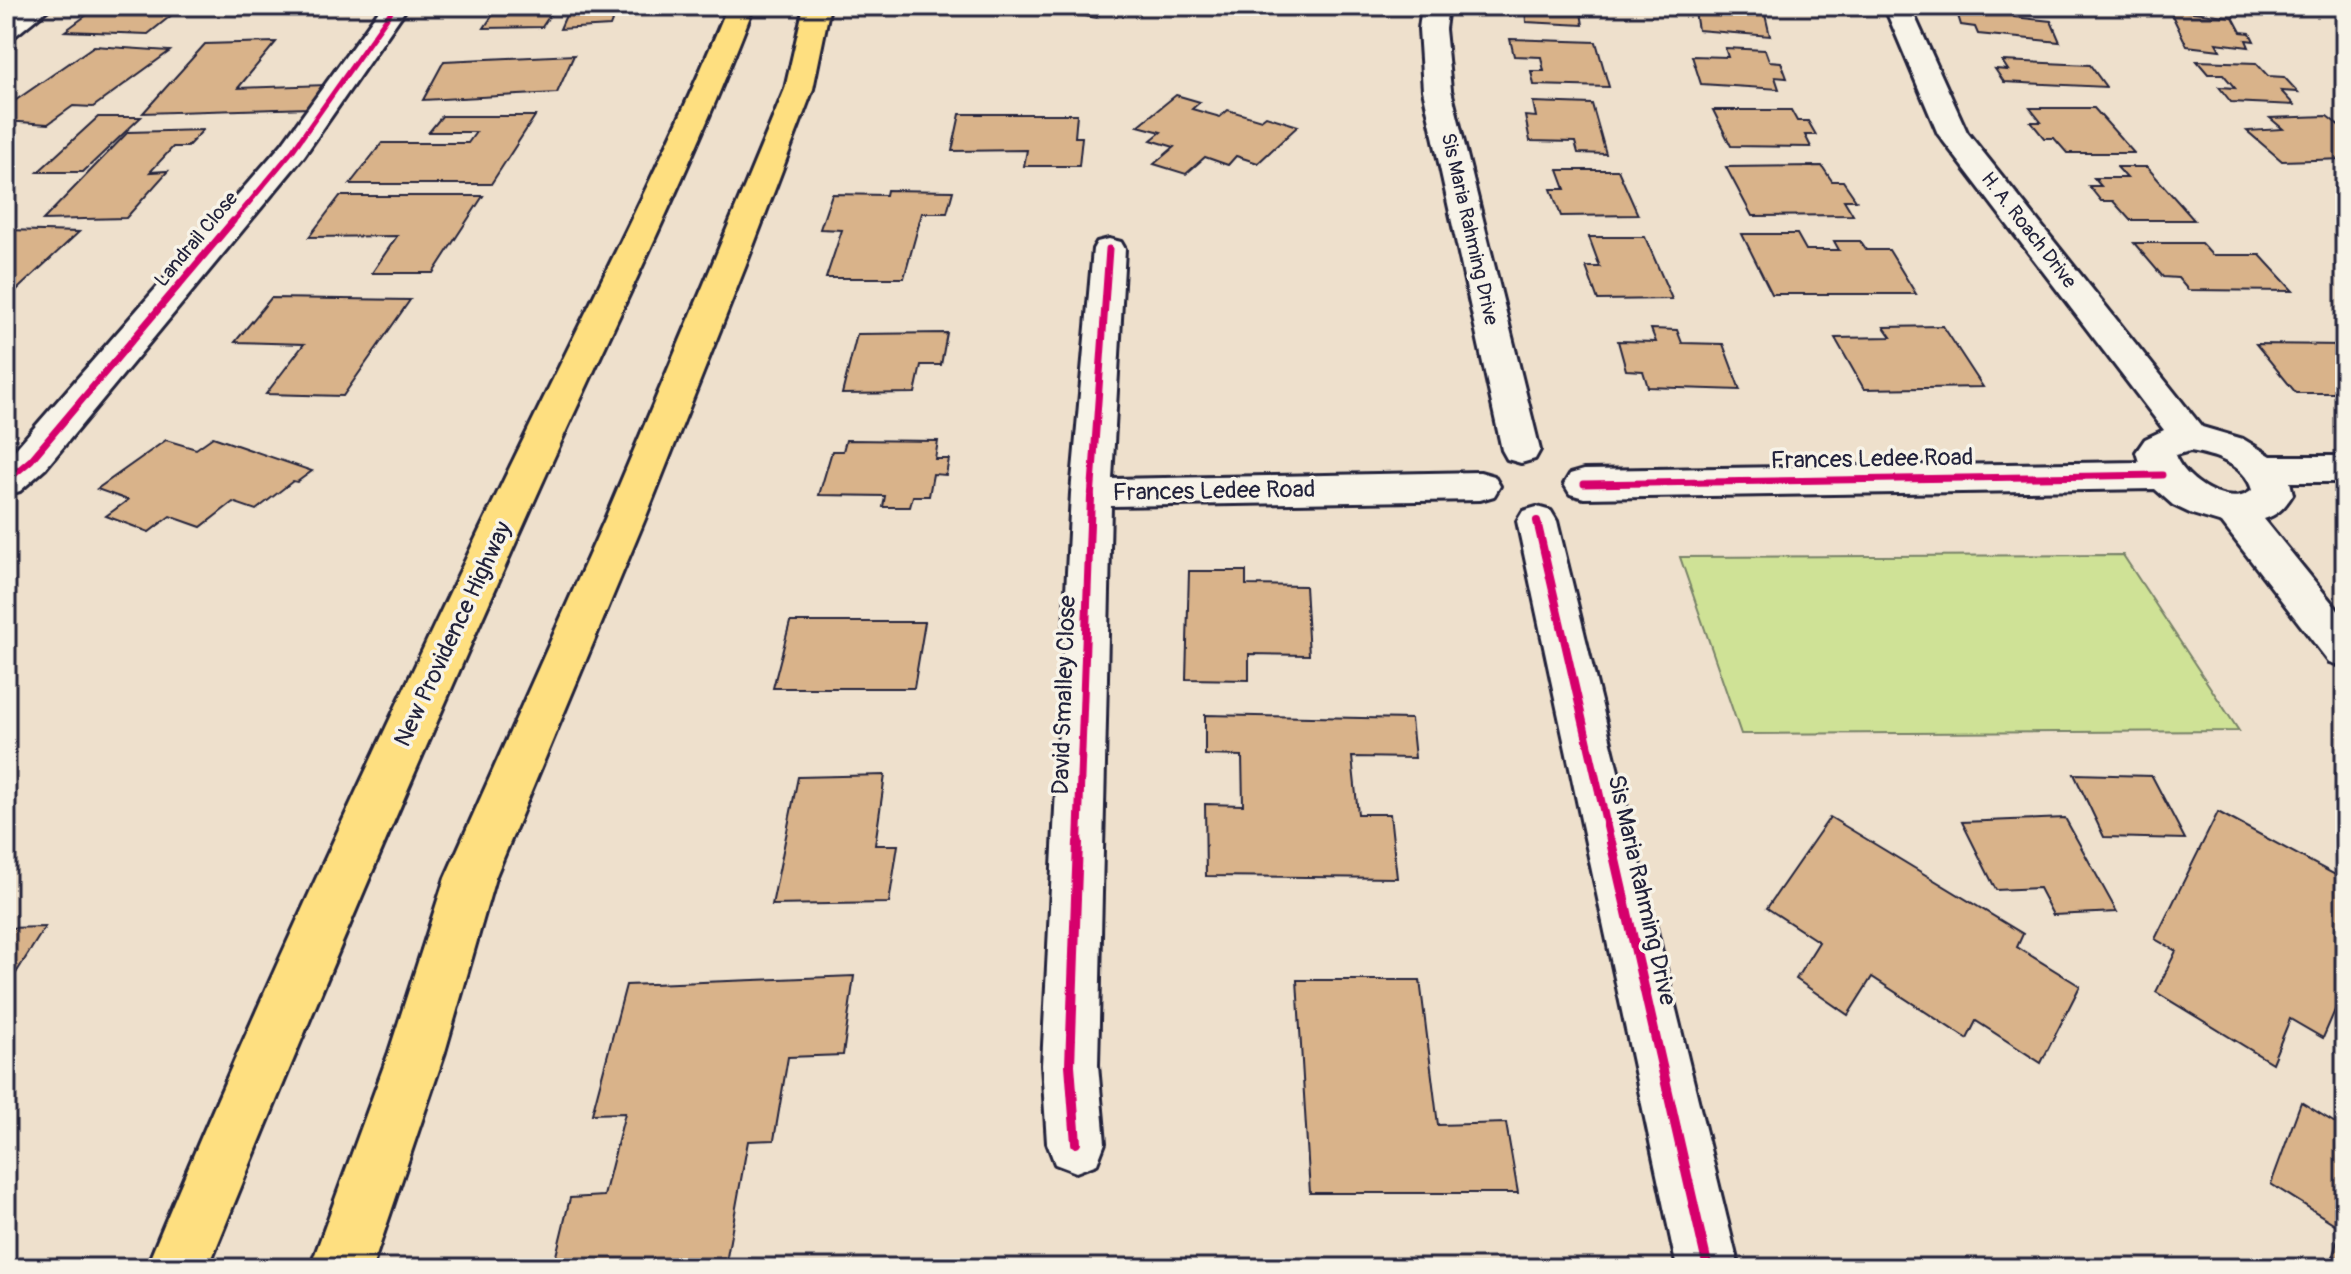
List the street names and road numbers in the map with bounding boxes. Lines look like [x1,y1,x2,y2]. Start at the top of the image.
street label: Sis Maria Rahming Drive [1436,131,1504,328]
street label: H. A. Roach Drive [1976,167,2082,293]
street label: Landrail Close [149,186,243,292]
street label: Frances Ledee Road [1770,443,1974,475]
street label: Frances Ledee Road [1112,475,1316,507]
street label: New Providence Highway [388,517,518,751]
street label: David Smalley Close [1046,595,1082,795]
street label: Sis Maria Rahming Drive [1601,772,1683,1008]

